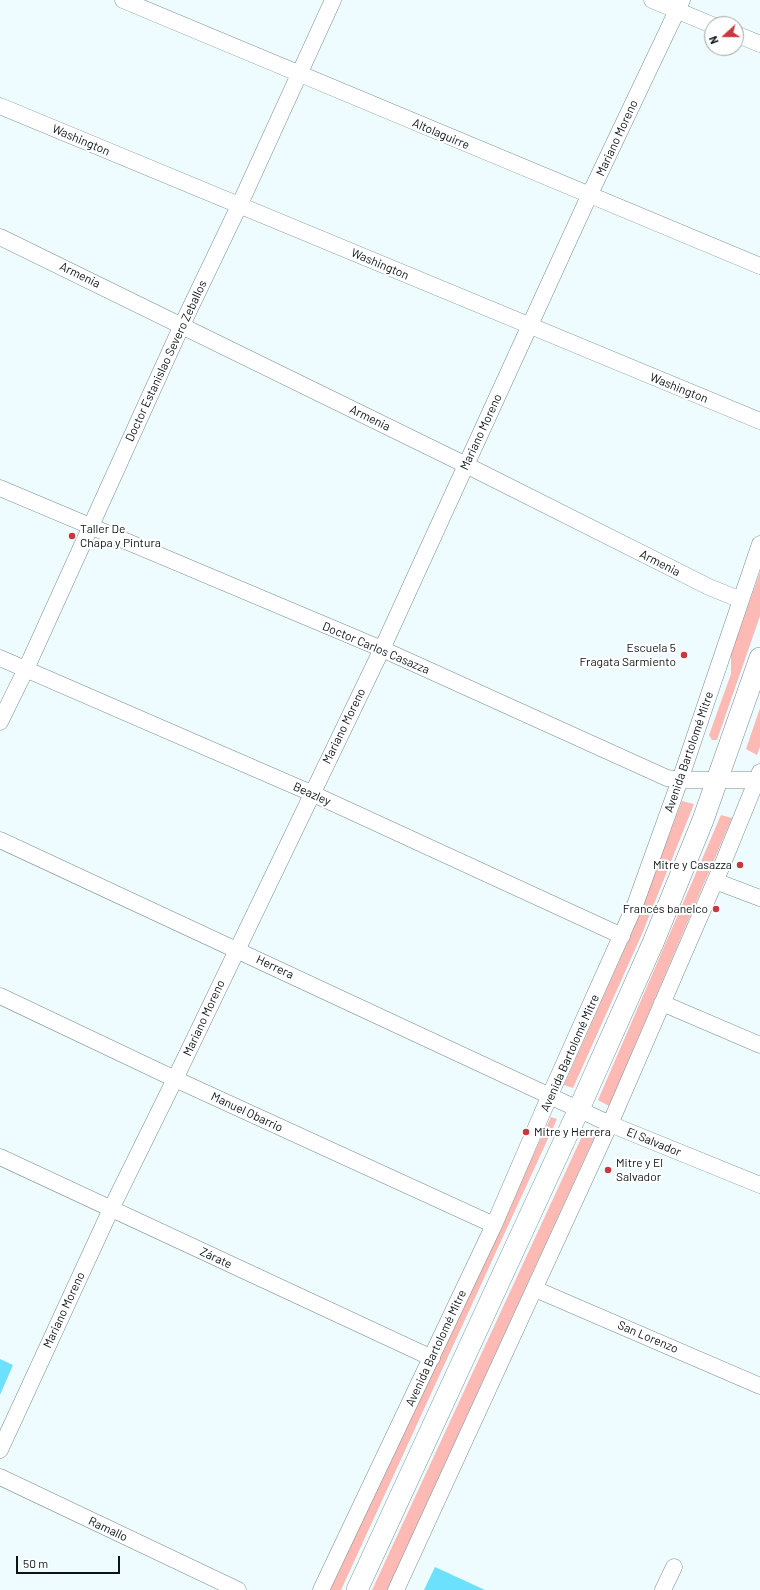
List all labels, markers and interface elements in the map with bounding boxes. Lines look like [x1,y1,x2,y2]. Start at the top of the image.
north arrow [704,16,744,56]
text: N [706,34,721,46]
street label: Mariano Moreno [593,98,641,178]
street label: Altolaguirre [410,116,472,152]
street label: Washington [50,121,112,159]
street label: Washington [349,245,411,283]
street label: Armenia [57,259,103,291]
street label: Doctor Estanislao Severo Zeballos [122,278,210,444]
street label: Washington [648,370,710,406]
street label: Mariano Moreno [457,392,505,472]
street label: Armenia [347,402,393,434]
place label: Taller De Chapa y Pintura [80,522,161,550]
marker: Taller De Chapa y Pintura [67,531,77,541]
street label: Armenia [637,547,683,579]
street label: Doctor Carlos Casazza [320,619,432,677]
place label: Escuela 5 Fragata Sarmiento [579,641,676,669]
marker: Escuela 5 Fragata Sarmiento [679,650,689,660]
street label: Mariano Moreno [319,686,369,766]
street label: Avenida Bartolomé Mitre [662,690,716,814]
street label: Beazley [291,779,333,809]
place label: Mitre y Casazza [653,858,732,872]
marker: Mitre y Casazza [735,860,745,870]
place label: Francés banelco [623,902,708,916]
marker: Francés banelco [711,904,721,914]
street label: Herrera [254,952,296,982]
street label: Mariano Moreno [180,978,228,1058]
street label: Avenida Bartolomé Mitre [538,992,602,1114]
street label: Manuel Obarrio [209,1089,285,1135]
place label: Mitre y Herrera [534,1125,611,1139]
street label: El Salvador [625,1125,683,1159]
marker: Mitre y Herrera [521,1127,531,1137]
place label: Mitre y El Salvador [616,1156,663,1184]
marker: Mitre y El Salvador [603,1165,613,1175]
street label: Zárate [198,1244,234,1272]
street label: Mariano Moreno [40,1270,88,1350]
street label: Avenida Bartolomé Mitre [403,1287,469,1409]
street label: San Lorenzo [616,1318,680,1356]
street label: Ramallo [86,1514,130,1544]
scale bar [18,1548,122,1574]
text: 50 m [23,1556,48,1570]

